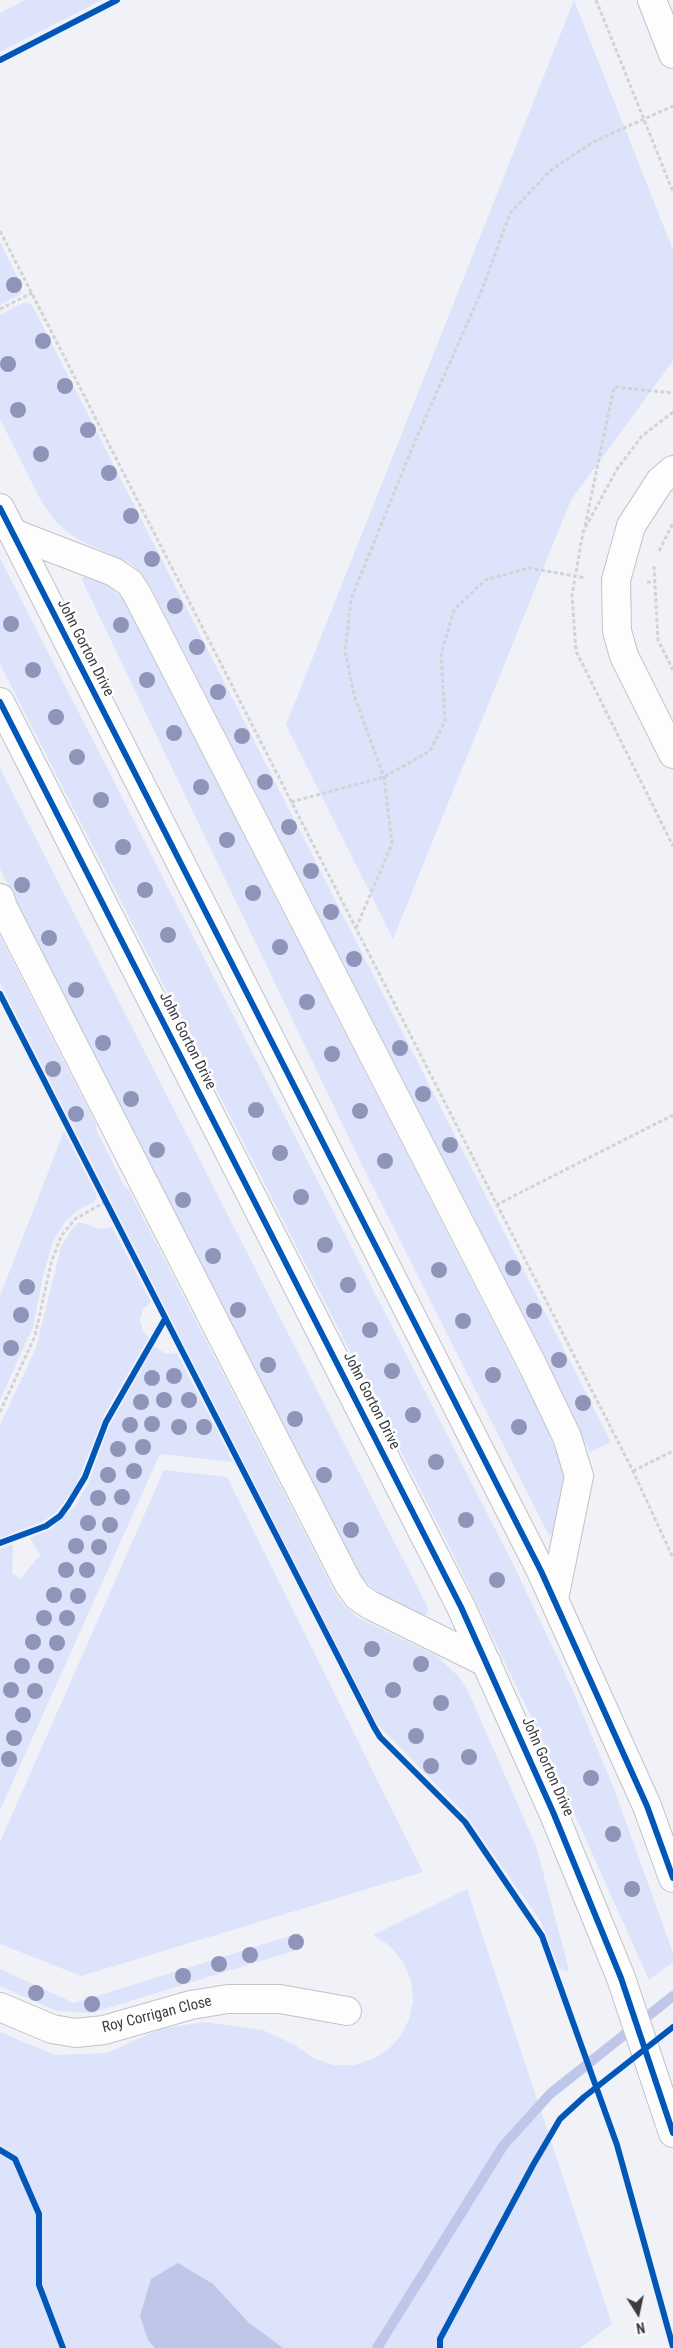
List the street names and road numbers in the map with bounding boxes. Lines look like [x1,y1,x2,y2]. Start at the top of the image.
street label: John Gorton Drive [53,596,117,700]
street label: John Gorton Drive [155,989,219,1093]
street label: John Gorton Drive [339,1349,403,1453]
street label: John Gorton Drive [517,1715,577,1819]
street label: Roy Corrigan Close [100,1993,214,2037]

